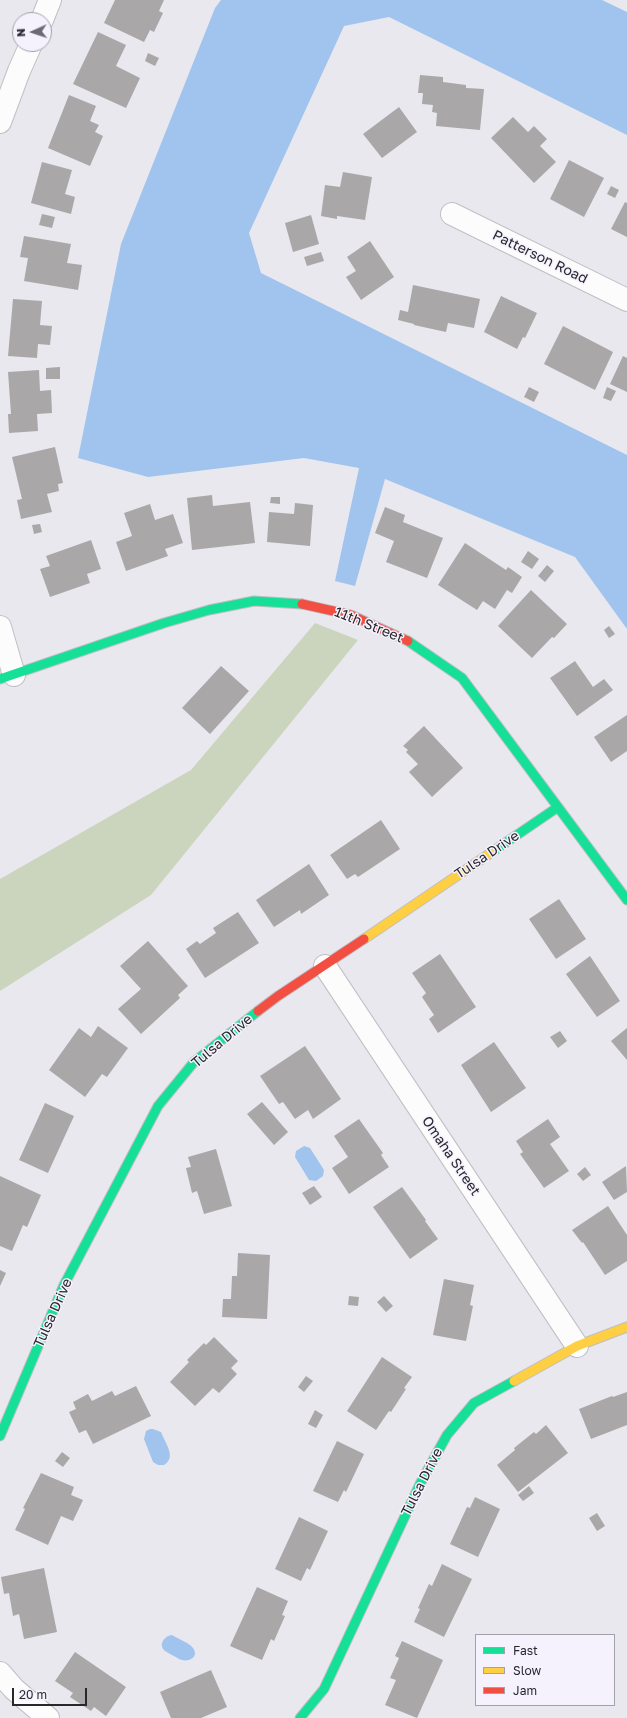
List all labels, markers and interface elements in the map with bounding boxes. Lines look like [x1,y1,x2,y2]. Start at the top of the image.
north arrow [12,12,52,52]
text: N [14,28,27,37]
street label: Patterson Road [490,227,590,287]
street label: 11th Street [332,604,406,646]
street label: Tulsa Drive [452,827,522,883]
street label: Tulsa Drive [188,1011,256,1071]
street label: Omaha Street [418,1113,484,1199]
street label: Tulsa Drive [30,1276,76,1350]
street label: Tulsa Drive [398,1445,446,1519]
legend [475,1634,615,1706]
text: Fast [513,1643,538,1658]
text: Slow [513,1663,541,1678]
scale bar [14,1680,89,1706]
text: Jam [513,1683,537,1698]
text: 20 m [19,1687,47,1702]

